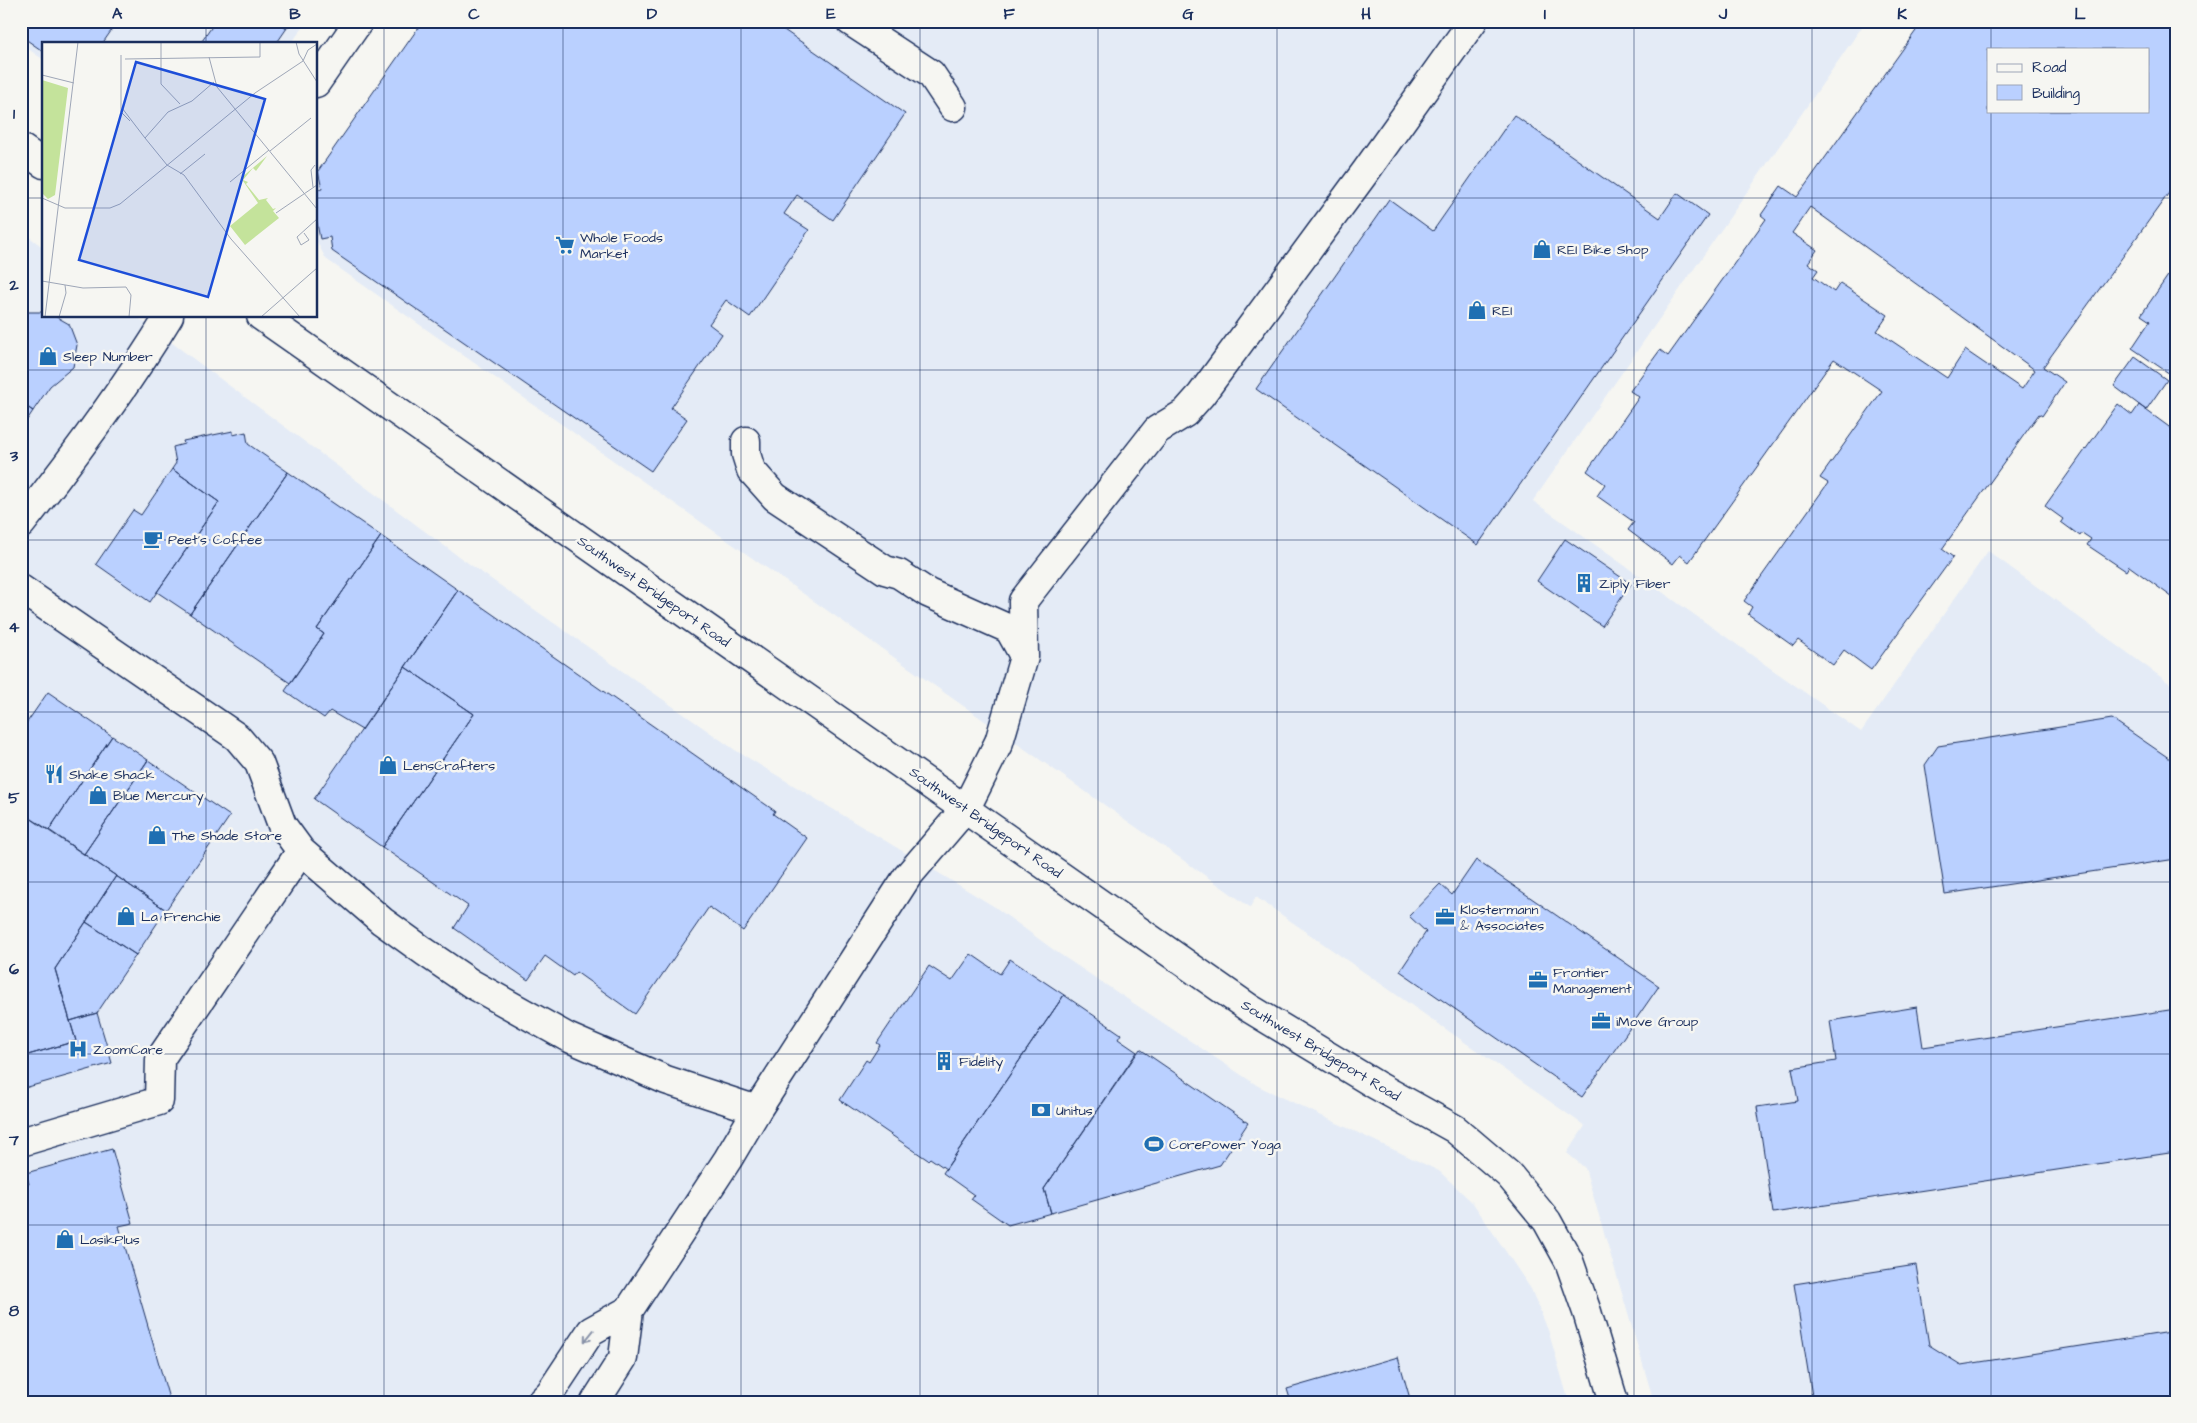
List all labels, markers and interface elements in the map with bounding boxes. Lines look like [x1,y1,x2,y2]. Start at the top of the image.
text: A [112,3,123,25]
text: B [289,3,301,25]
text: C [468,3,480,25]
text: D [647,3,658,25]
text: E [826,3,836,25]
text: F [1003,3,1015,25]
text: G [1182,3,1194,25]
text: H [1361,3,1371,25]
text: I [1544,3,1546,25]
text: J [1718,3,1728,25]
text: K [1897,3,1907,25]
text: L [2074,3,2086,25]
inset map [42,42,318,318]
legend [1987,48,2150,112]
text: Road [2032,57,2067,78]
text: Building [2032,83,2080,105]
text: 1 [13,103,16,125]
place label: Whole Foods Market [580,228,663,264]
supermarket icon: Whole Foods Market [554,234,576,256]
shop icon: REI Bike Shop [1531,238,1553,260]
place label: REI Bike Shop [1557,240,1649,260]
text: 2 [8,274,19,296]
shop icon: REI [1466,299,1488,321]
place label: REI [1492,301,1512,321]
shop icon: Sleep Number [37,345,59,367]
place label: Sleep Number [63,347,153,367]
text: 3 [9,445,19,467]
cafe icon: Peet's Coffee [142,528,164,550]
place label: Peet's Coffee [168,530,263,550]
street label: Southwest Bridgeport Road [573,531,734,652]
building icon: Ziply Fiber [1573,572,1595,594]
place label: Ziply Fiber [1599,574,1671,594]
text: 4 [9,616,20,638]
shop icon: LensCrafters [377,754,399,776]
place label: LensCrafters [403,756,495,776]
street label: Southwest Bridgeport Road [905,762,1066,883]
restaurant icon: Shake Shack [43,763,65,785]
place label: Shake Shack [69,765,155,785]
shop icon: Blue Mercury [87,784,109,806]
place label: Blue Mercury [113,786,204,806]
text: 5 [8,787,20,809]
shop icon: The Shade Store [146,824,168,846]
place label: The Shade Store [172,826,282,846]
place label: Klostermann & Associates [1460,900,1544,936]
shop icon: La Frenchie [115,905,137,927]
office icon: Klostermann & Associates [1434,906,1456,928]
place label: La Frenchie [141,907,221,927]
text: 6 [9,958,19,980]
place label: Frontier Management [1553,963,1632,999]
office icon: Frontier Management [1527,969,1549,991]
street label: Southwest Bridgeport Road [1237,995,1404,1106]
office icon: iMove Group [1590,1010,1612,1032]
place label: iMove Group [1616,1012,1698,1032]
hospital icon: ZoomCare [67,1038,89,1060]
place label: ZoomCare [93,1040,163,1060]
building icon: Fidelity [933,1050,955,1072]
place label: Fidelity [959,1052,1004,1072]
bank icon: Unitus [1030,1099,1052,1121]
place label: Unitus [1056,1101,1093,1121]
text: 7 [8,1129,19,1151]
sports icon: CorePower Yoga [1143,1133,1165,1155]
place label: CorePower Yoga [1169,1135,1281,1155]
shop icon: LasikPlus [54,1228,76,1250]
place label: LasikPlus [80,1230,140,1250]
text: 8 [9,1300,20,1322]
one-way arrow [583,1329,594,1342]

